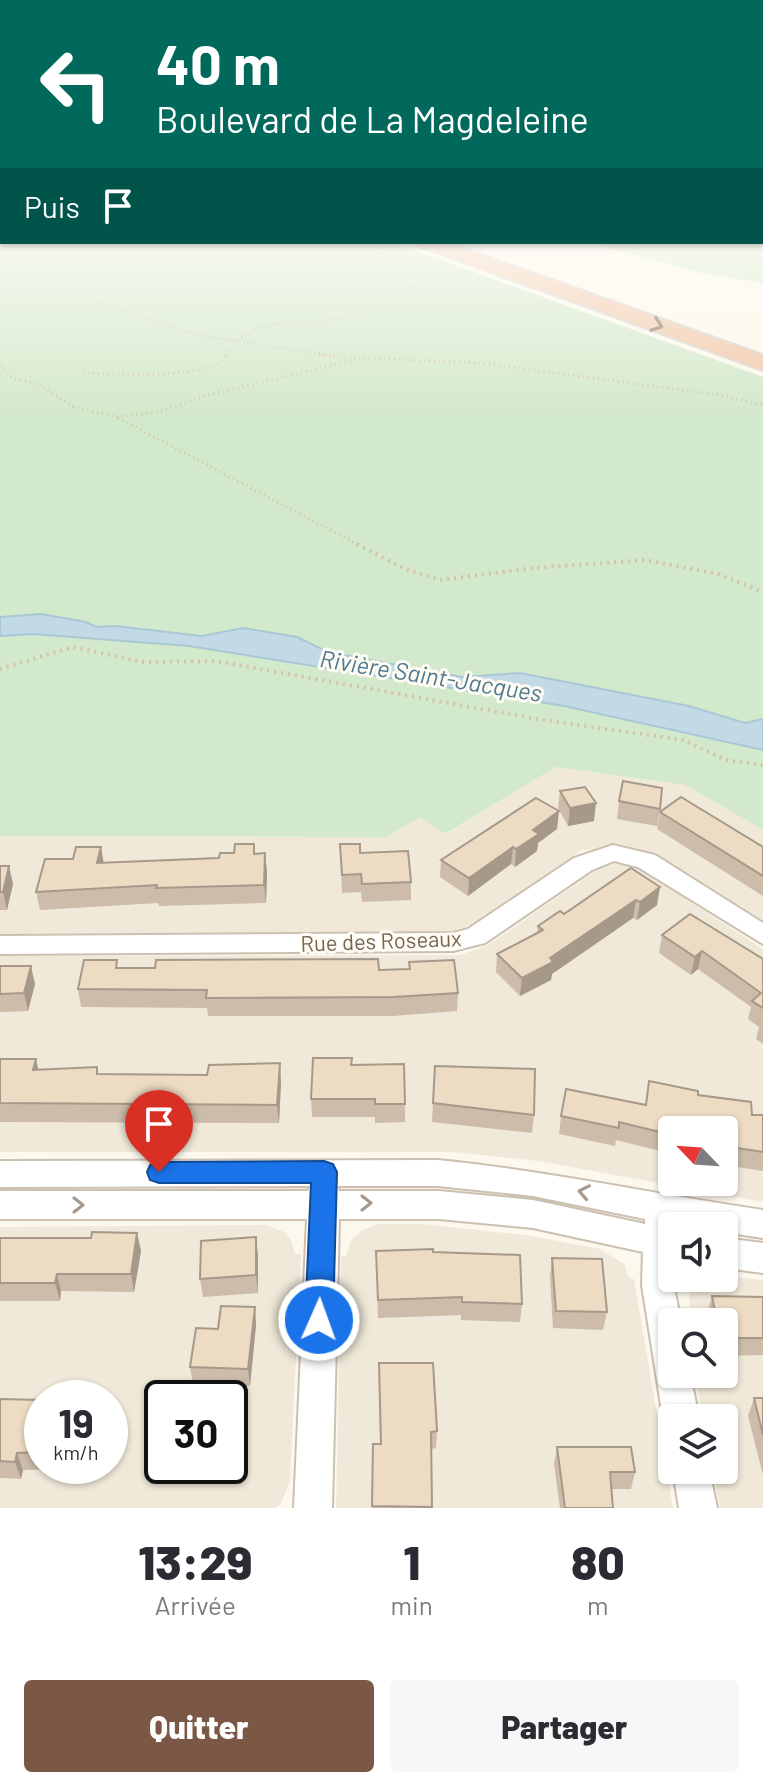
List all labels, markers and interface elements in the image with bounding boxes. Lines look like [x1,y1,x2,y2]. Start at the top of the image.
text: 40 m [156,29,280,96]
icon: left [24,32,128,136]
text: Boulevard de La Magdeleine [156,97,589,140]
icon: arrive [96,184,140,228]
text: Puis [24,188,80,224]
one-way arrow [649,316,663,332]
water label: Rivière Saint-Jacques [318,643,544,707]
street label: Rue des Roseaux [300,924,462,956]
pin [125,1090,193,1172]
icon: arrive [137,1102,181,1146]
north arrow [658,1116,738,1196]
map controls [658,1116,738,1484]
one-way arrow [578,1184,592,1201]
one-way arrow [360,1194,373,1212]
one-way arrow [72,1196,85,1214]
button: sound [658,1212,738,1292]
position arrow [277,1278,361,1362]
button: search [658,1308,738,1388]
speed limit sign: 30 [144,1380,248,1484]
text: 19 [58,1398,94,1446]
button: layers [658,1404,738,1484]
text: km/h [53,1440,99,1464]
text: 13:29 [138,1532,252,1590]
text: 1 [403,1532,420,1590]
text: 80 [571,1532,625,1590]
text: Arrivée [155,1589,236,1620]
text: min [391,1589,433,1620]
text: m [587,1589,609,1620]
button: Quitter [24,1680,374,1772]
button: Partager [390,1680,739,1772]

